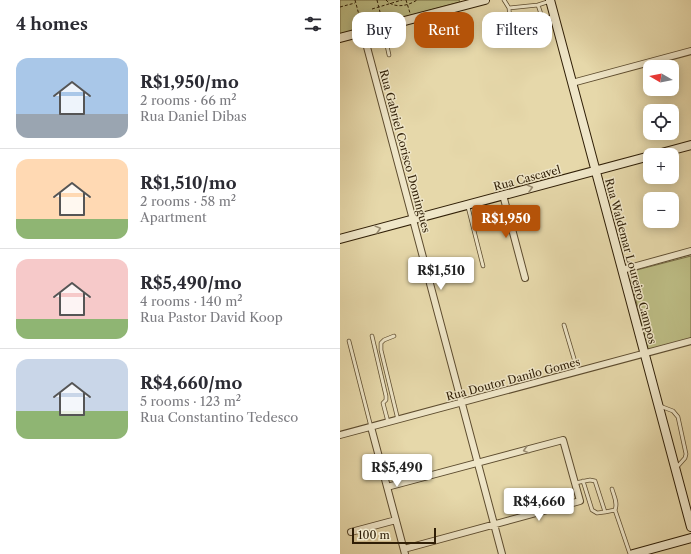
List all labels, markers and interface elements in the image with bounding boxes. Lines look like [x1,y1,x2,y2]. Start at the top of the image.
chip: Buy [352,12,406,48]
chip: Rent [414,12,474,48]
chip: Filters [482,12,552,48]
icon: filters [302,13,324,35]
text: 4 homes [16,14,88,34]
north arrow [643,60,679,96]
map controls [643,60,679,228]
street label: Rua Gabriel Corisco Domingues [376,68,434,234]
text: R$1,950/mo [140,72,239,92]
icon: home [48,74,96,122]
text: 2 rooms · 66 m² [140,92,237,108]
button: locate [643,104,679,140]
text: Rua Daniel Dibas [140,108,247,124]
button: + [643,148,679,184]
street label: Rua Cascavel [492,162,563,194]
text: R$1,510/mo [140,173,236,193]
icon: home [48,175,96,223]
street label: Rua Waldemar Loureiro Campos [602,177,660,346]
one-way arrow [527,184,534,193]
button: − [643,192,679,228]
text: 2 rooms · 58 m² [140,193,236,209]
pin: R$1,950 [469,205,543,239]
text: Apartment [140,209,207,225]
text: R$1,950 [481,210,531,226]
one-way arrow [374,225,381,233]
pin: R$1,510 [404,257,478,291]
text: R$1,510 [417,262,465,278]
text: R$5,490/mo [140,273,242,293]
icon: home [48,275,96,323]
text: 4 rooms · 140 m² [140,293,243,309]
text: Rua Pastor David Koop [140,309,283,325]
street label: Rua Doutor Danilo Gomes [444,354,582,404]
text: R$4,660/mo [140,373,242,393]
icon: home [48,375,96,423]
text: 5 rooms · 123 m² [140,393,241,409]
text: Rua Constantino Tedesco [140,409,298,425]
one-way arrow [522,445,529,453]
pin: R$5,490 [360,454,434,488]
text: R$5,490 [371,459,423,475]
pin: R$4,660 [502,488,576,522]
text: R$4,660 [513,493,565,509]
scale bar [352,526,436,545]
text: 100 m [358,528,390,542]

